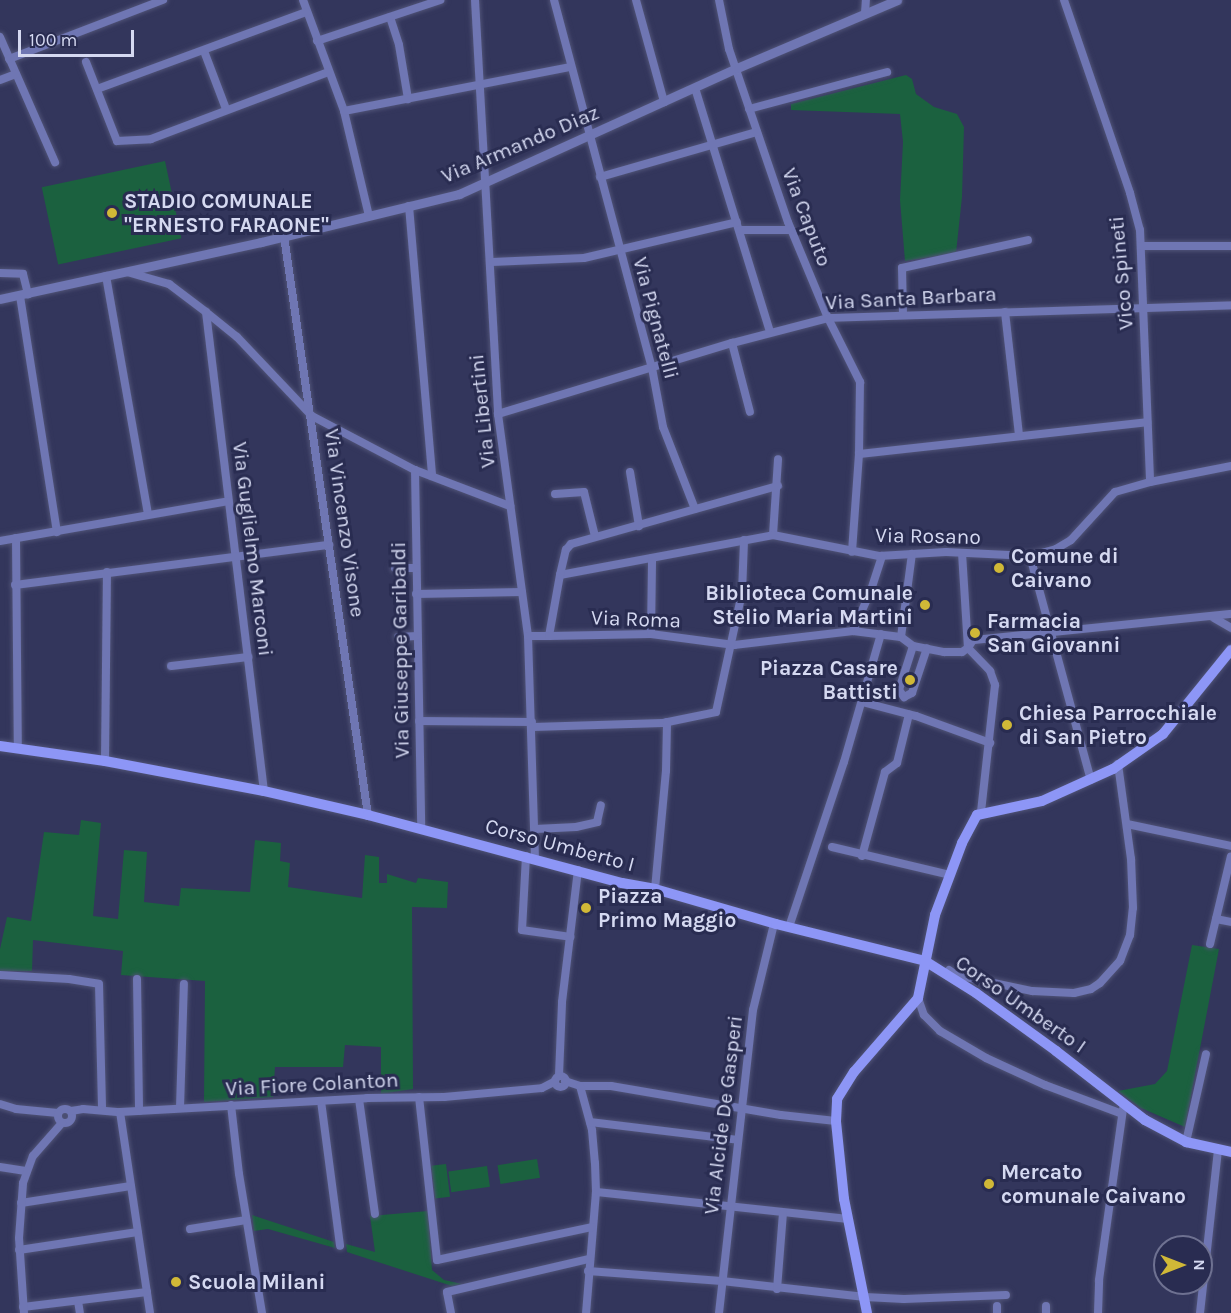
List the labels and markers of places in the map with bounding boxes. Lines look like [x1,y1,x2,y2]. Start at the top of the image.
place label: STADIO COMUNALE "ERNESTO FARAONE" [124,188,329,238]
marker: STADIO COMUNALE "ERNESTO FARAONE" [105,206,119,220]
place label: Comune di Caivano [1011,543,1119,593]
marker: Comune di Caivano [992,561,1006,575]
place label: Biblioteca Comunale Stelio Maria Martini [705,580,913,630]
marker: Biblioteca Comunale Stelio Maria Martini [918,598,932,612]
place label: Farmacia San Giovanni [987,608,1120,658]
marker: Farmacia San Giovanni [968,626,982,640]
place label: Piazza Casare Battisti [760,655,898,705]
marker: Piazza Casare Battisti [903,673,917,687]
place label: Chiesa Parrocchiale di San Pietro [1019,700,1217,750]
marker: Chiesa Parrocchiale di San Pietro [1000,718,1014,732]
place label: Piazza Primo Maggio [598,883,736,933]
marker: Piazza Primo Maggio [579,901,593,915]
place label: Mercato comunale Caivano [1001,1159,1186,1209]
marker: Mercato comunale Caivano [982,1177,996,1191]
place label: Scuola Milani [188,1269,325,1295]
marker: Scuola Milani [169,1275,183,1289]

